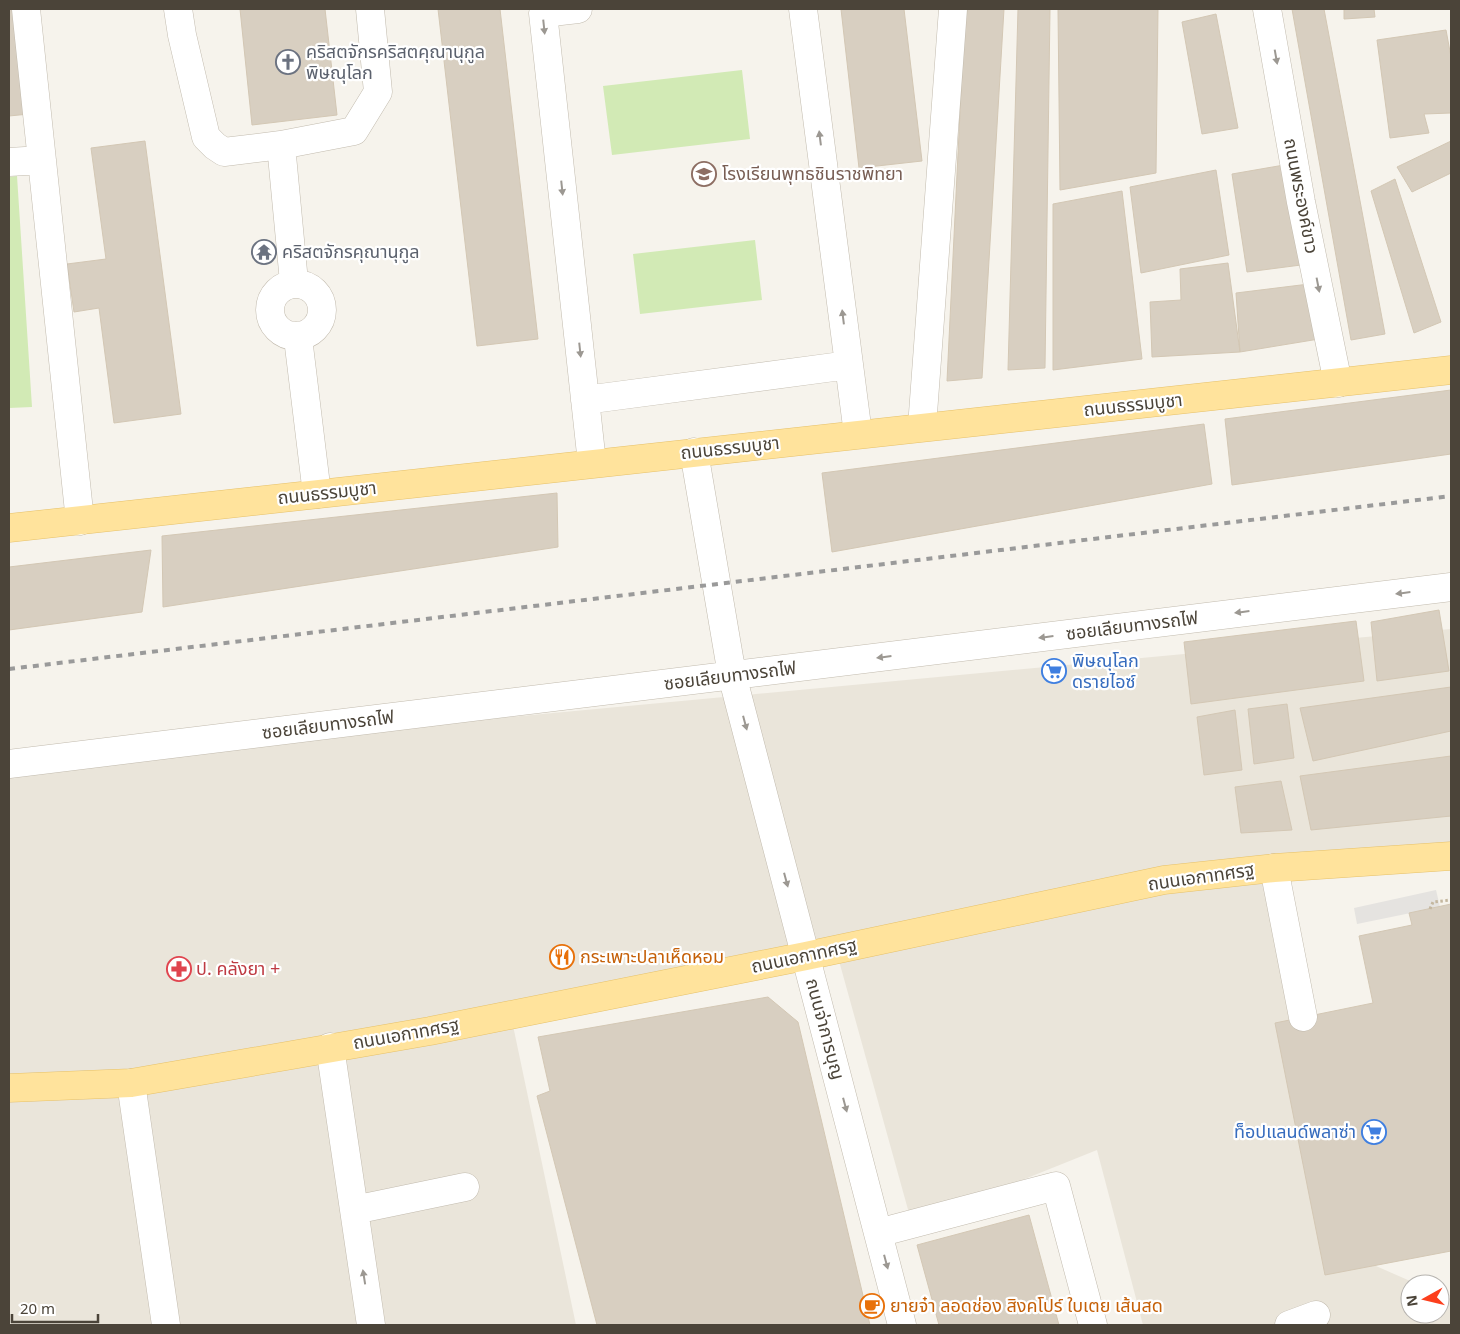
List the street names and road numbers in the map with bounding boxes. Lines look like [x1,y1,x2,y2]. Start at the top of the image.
street label: ถนนพระองค์ขาว [1279,136,1325,256]
street label: ถนนธรรมบูชา [1082,387,1184,422]
street label: ถนนธรรมบูชา [679,430,781,465]
street label: ถนนธรรมบูชา [276,475,378,510]
street label: ซอยเลียบทางรถไฟ [1064,605,1199,645]
street label: ซอยเลียบทางรถไฟ [662,655,797,695]
street label: ซอยเลียบทางรถไฟ [260,704,395,744]
street label: ถนนเอกาทศรฐ [1146,857,1256,895]
street label: ถนนเอกาทศรฐ [749,932,859,978]
street label: ถนนจ่าการบุญ [801,975,851,1082]
street label: ถนนเอกาทศรฐ [351,1012,461,1054]

